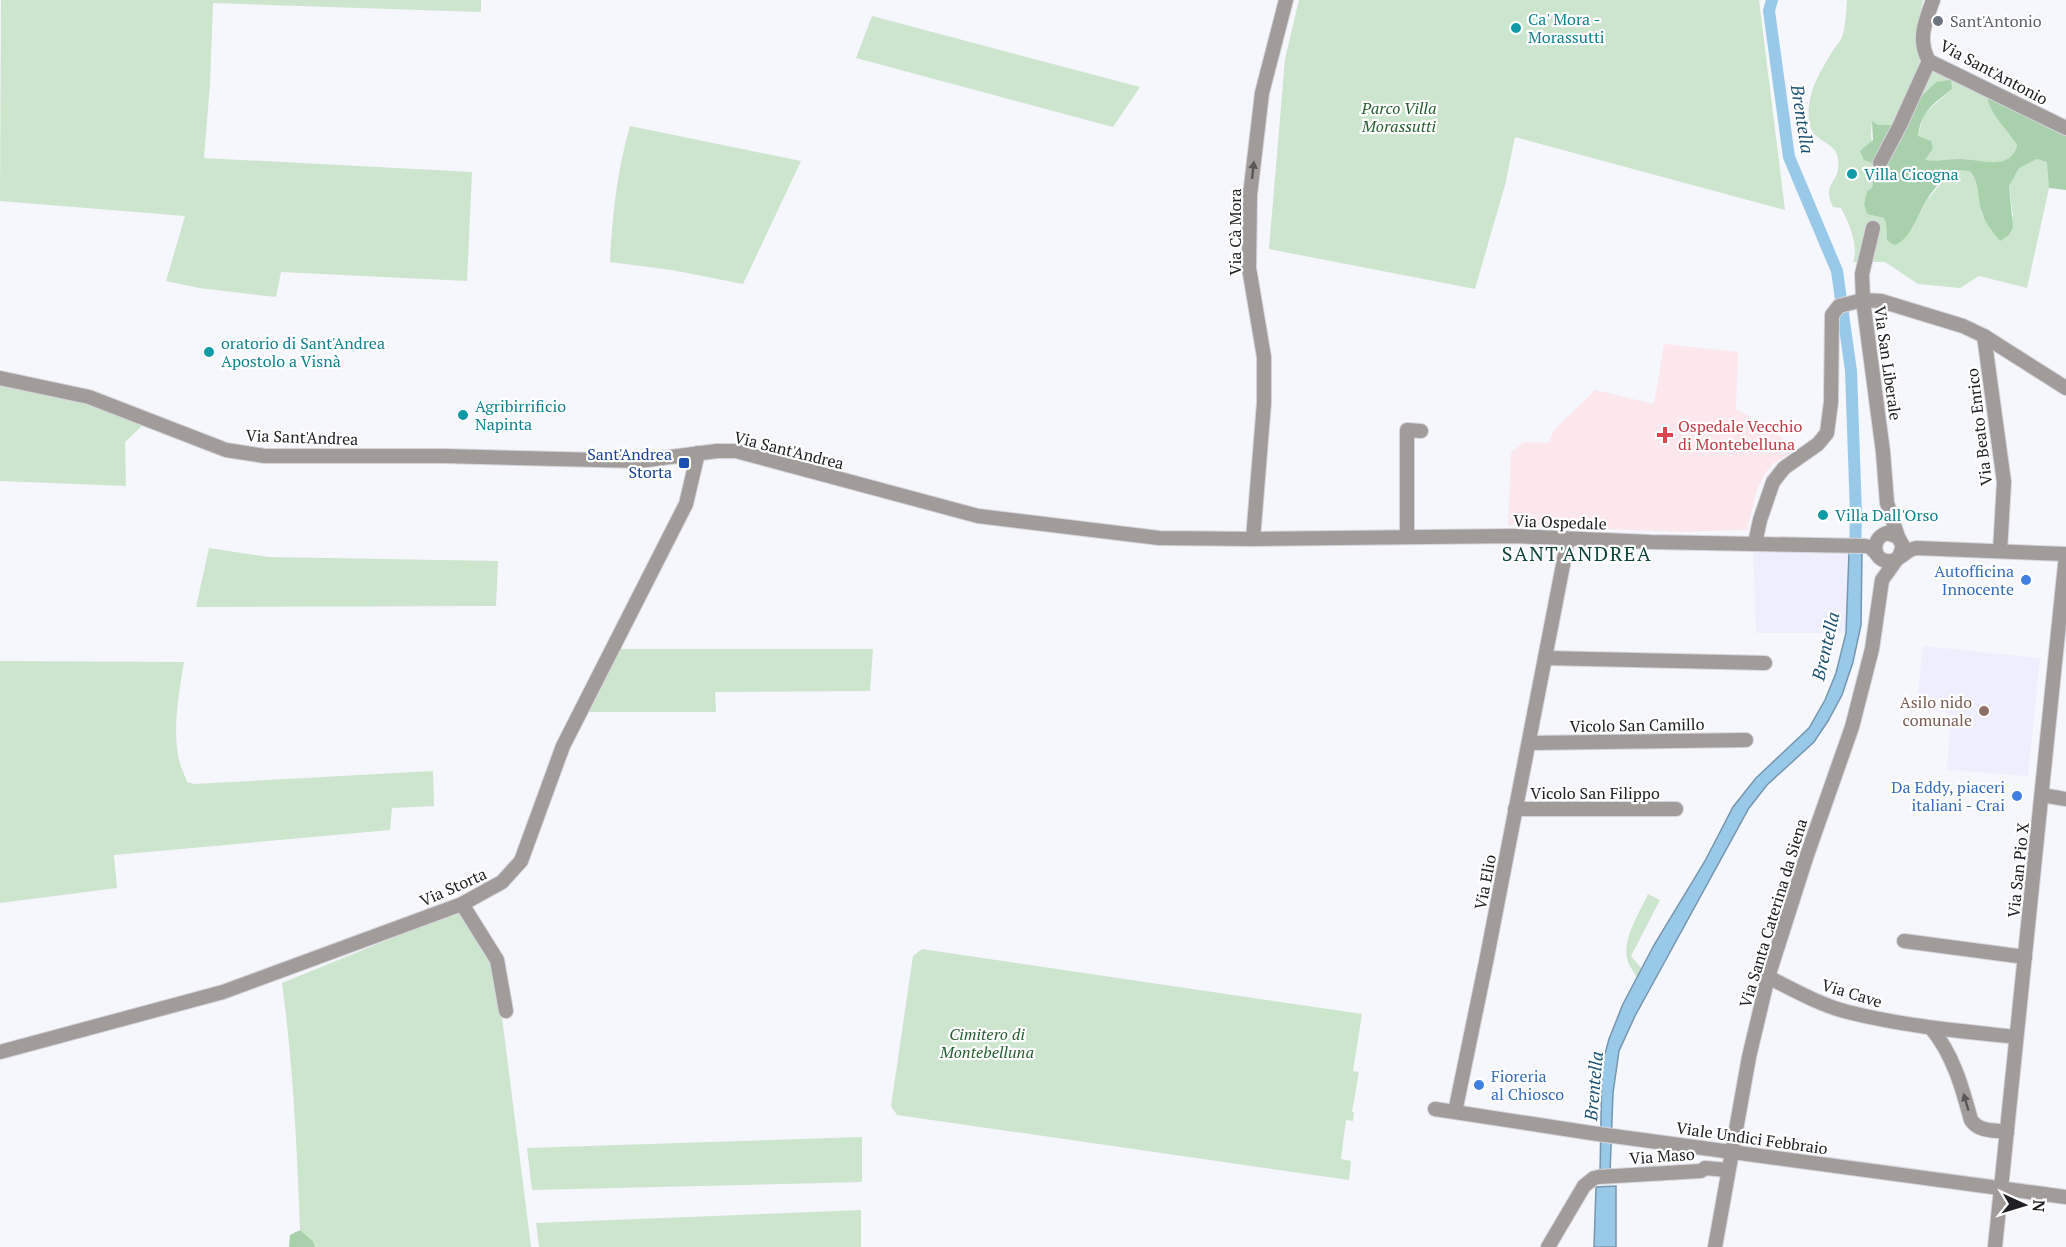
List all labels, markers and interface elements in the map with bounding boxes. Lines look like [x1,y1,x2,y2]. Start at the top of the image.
place label: Ca' Mora - Morassutti [1528,8,1605,48]
place label: Sant'Antonio [1950,10,2042,32]
marker: Sant'Antonio [1931,14,1945,28]
marker: Ca' Mora - Morassutti [1509,21,1523,35]
street label: Via Sant'Antonio [1936,34,2052,110]
water label: Brentella [1786,82,1820,155]
park label: Parco Villa Morassutti [1361,97,1436,137]
one-way arrow [1248,160,1258,179]
place label: Villa Cicogna [1864,163,1959,185]
marker: Villa Cicogna [1845,167,1859,181]
street label: Via Cà Mora [1224,189,1246,275]
street label: Via San Liberale [1869,304,1907,422]
place label: oratorio di Sant'Andrea Apostolo a Visnà [221,332,385,372]
marker: oratorio di Sant'Andrea Apostolo a Visnà [202,345,216,359]
street label: Via Beato Enrico [1961,367,1997,487]
place label: Agribirrificio Napinta [475,395,566,435]
marker: Agribirrificio Napinta [456,408,470,422]
place label: Ospedale Vecchio di Montebelluna [1678,415,1802,455]
street label: Via Sant'Andrea [245,424,359,450]
street label: Via Sant'Andrea [732,426,846,474]
marker: Ospedale Vecchio di Montebelluna [1656,426,1674,444]
place label: Sant'Andrea Storta [587,443,672,483]
marker: Sant'Andrea Storta [677,456,691,470]
place label: Villa Dall'Orso [1835,504,1938,526]
marker: Villa Dall'Orso [1816,508,1830,522]
street label: Via Ospedale [1513,509,1607,535]
district label: SANT'ANDREA [1502,540,1652,567]
place label: Autofficina Innocente [1934,560,2014,600]
marker: Autofficina Innocente [2019,573,2033,587]
water label: Brentella [1805,609,1845,684]
place label: Asilo nido comunale [1900,691,1972,731]
marker: Asilo nido comunale [1977,704,1991,718]
street label: Vicolo San Camillo [1569,713,1705,737]
place label: Da Eddy, piaceri italiani - Crai [1891,776,2005,816]
street label: Vicolo San Filippo [1530,782,1660,804]
marker: Da Eddy, piaceri italiani - Crai [2010,789,2024,803]
street label: Via Santa Caterina da Siena [1734,816,1812,1010]
street label: Via San Pio X [2002,821,2034,919]
street label: Via Elio [1469,853,1501,911]
street label: Via Storta [416,862,490,912]
street label: Via Cave [1819,973,1885,1013]
park label: Cimitero di Montebelluna [939,1023,1034,1063]
water label: Brentella [1578,1050,1608,1123]
place label: Fioreria al Chiosco [1491,1065,1564,1105]
marker: Fioreria al Chiosco [1472,1078,1486,1092]
one-way arrow [1961,1093,1970,1111]
street label: Viale Undici Febbraio [1675,1116,1829,1160]
street label: Via Maso [1629,1143,1696,1169]
north arrow [1994,1175,2054,1235]
text: N [2028,1199,2050,1213]

